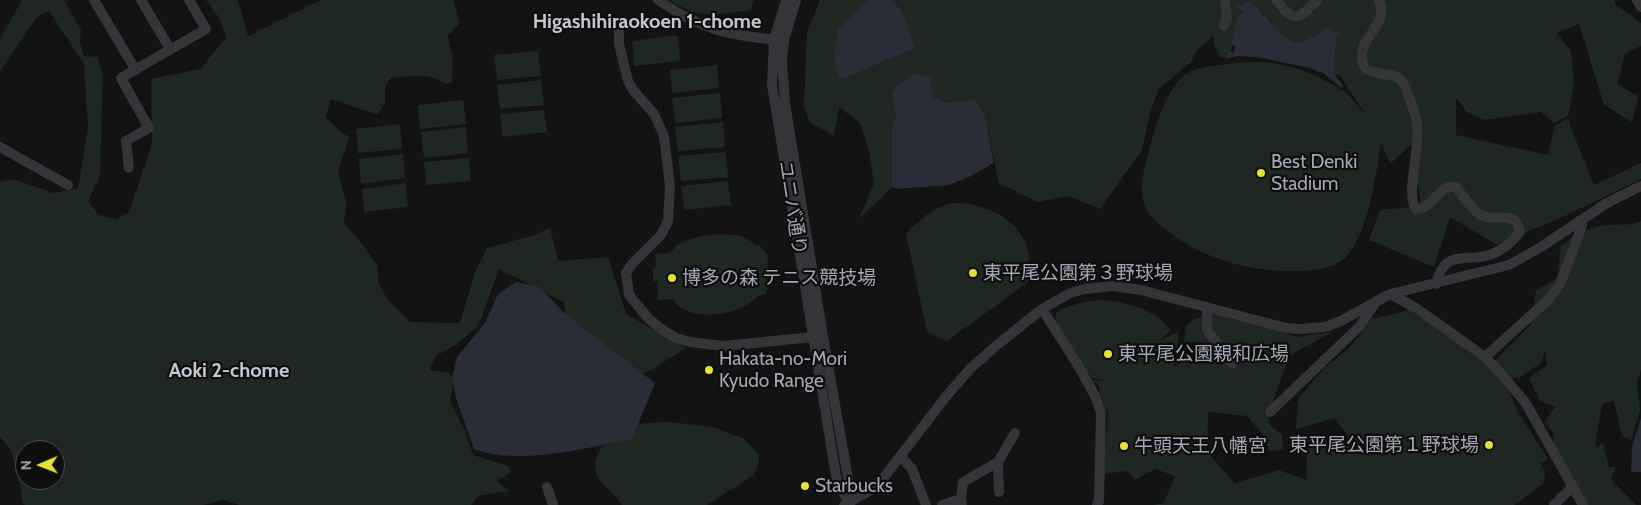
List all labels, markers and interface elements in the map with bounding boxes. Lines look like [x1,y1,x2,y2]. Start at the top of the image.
district label: Higashihiraokoen 1-chome [533,10,761,34]
place label: Best Denki Stadium [1271,151,1357,195]
street label: ユニバ通り [773,159,811,257]
marker: Best Denki Stadium [1255,167,1267,179]
place label: 東平尾公園第３野球場 [983,262,1173,284]
place label: 博多の森 テニス競技場 [682,267,876,289]
marker: 東平尾公園第３野球場 [967,267,979,279]
marker: 博多の森 テニス競技場 [666,272,678,284]
place label: 東平尾公園親和広場 [1118,343,1289,365]
place label: Hakata-no-Mori Kyudo Range [719,348,847,392]
marker: 東平尾公園親和広場 [1102,348,1114,360]
district label: Aoki 2-chome [169,359,289,383]
marker: Hakata-no-Mori Kyudo Range [703,364,715,376]
place label: 東平尾公園第１野球場 [1289,434,1479,456]
place label: 牛頭天王八幡宮 [1134,435,1267,457]
marker: 東平尾公園第１野球場 [1483,439,1495,451]
north arrow [15,440,65,490]
marker: 牛頭天王八幡宮 [1118,440,1130,452]
text: N [17,460,35,470]
place label: Starbucks [815,475,893,497]
marker: Starbucks [799,480,811,492]

